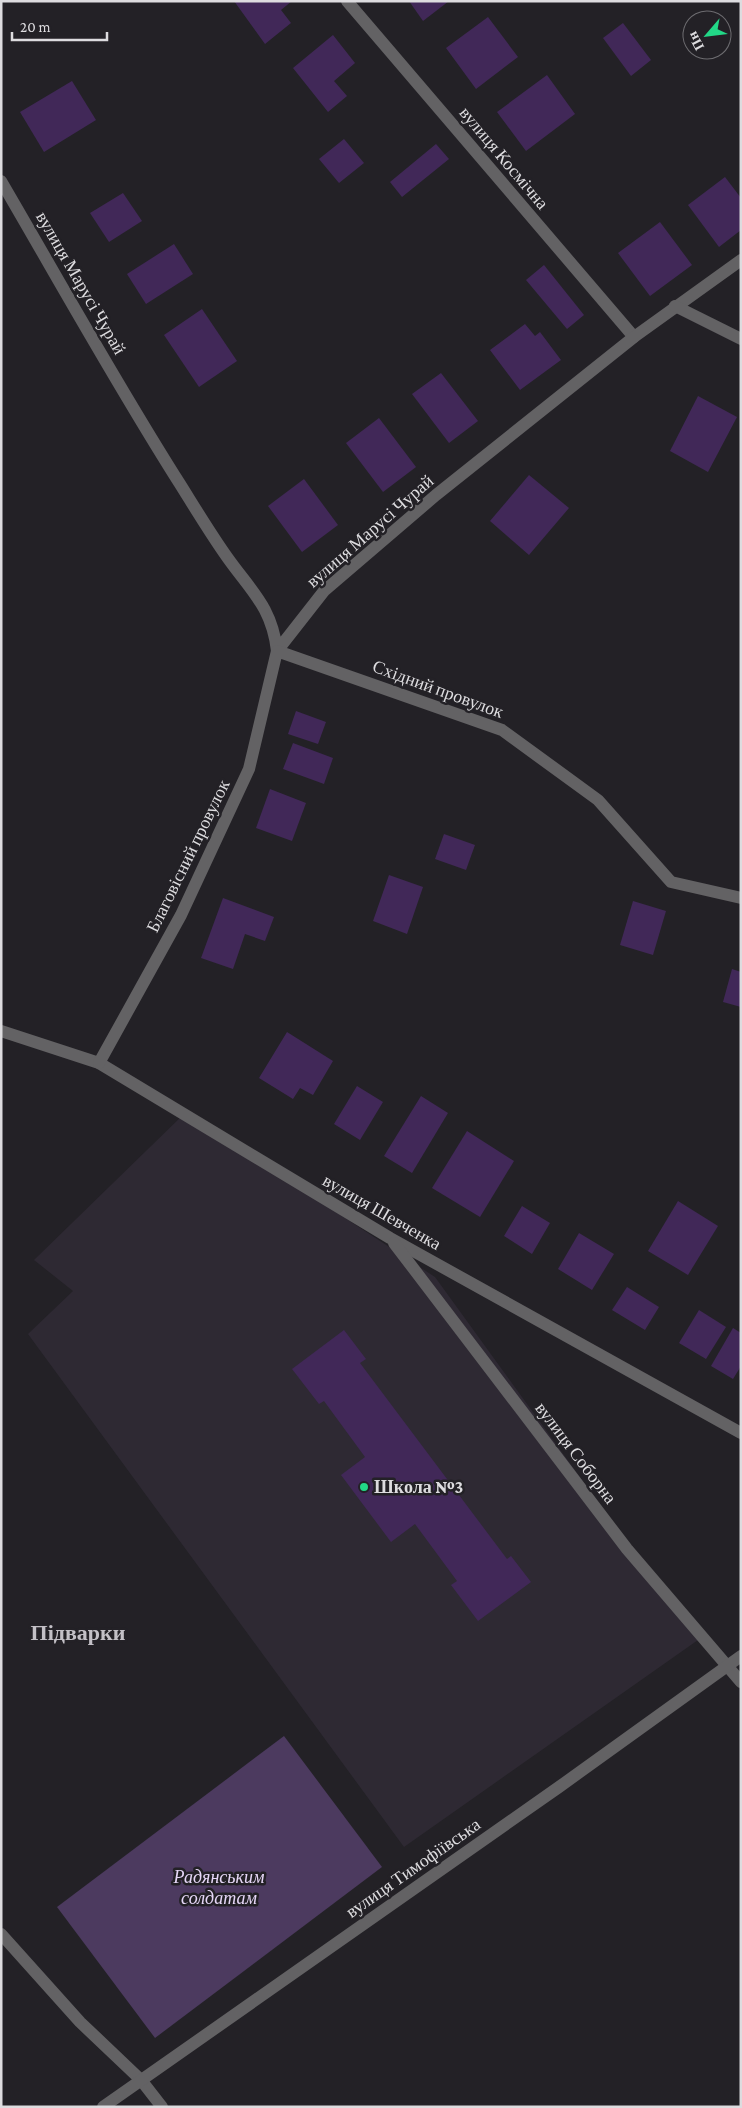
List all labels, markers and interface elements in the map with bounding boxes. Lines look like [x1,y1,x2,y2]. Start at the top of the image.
scale bar [12,10,108,42]
north arrow [682,10,732,60]
text: 20 m [20,19,51,35]
text: Пн [684,29,707,53]
street label: вулиця Космічна [455,103,553,213]
street label: вулиця Марусі Чурай [32,208,130,358]
street label: вулиця Марусі Чурай [303,470,438,592]
street label: Східний провулок [370,656,506,722]
street label: Благовісний провулок [142,776,234,936]
street label: вулиця Шевченка [319,1170,445,1254]
street label: вулиця Соборна [531,1398,621,1508]
place label: Школа №3 [374,1477,463,1497]
marker: Школа №3 [358,1481,370,1493]
district label: Підварки [31,1620,126,1645]
street label: вулиця Тимофіївська [342,1814,484,1922]
park label: Радянським солдатам [173,1867,265,1908]

